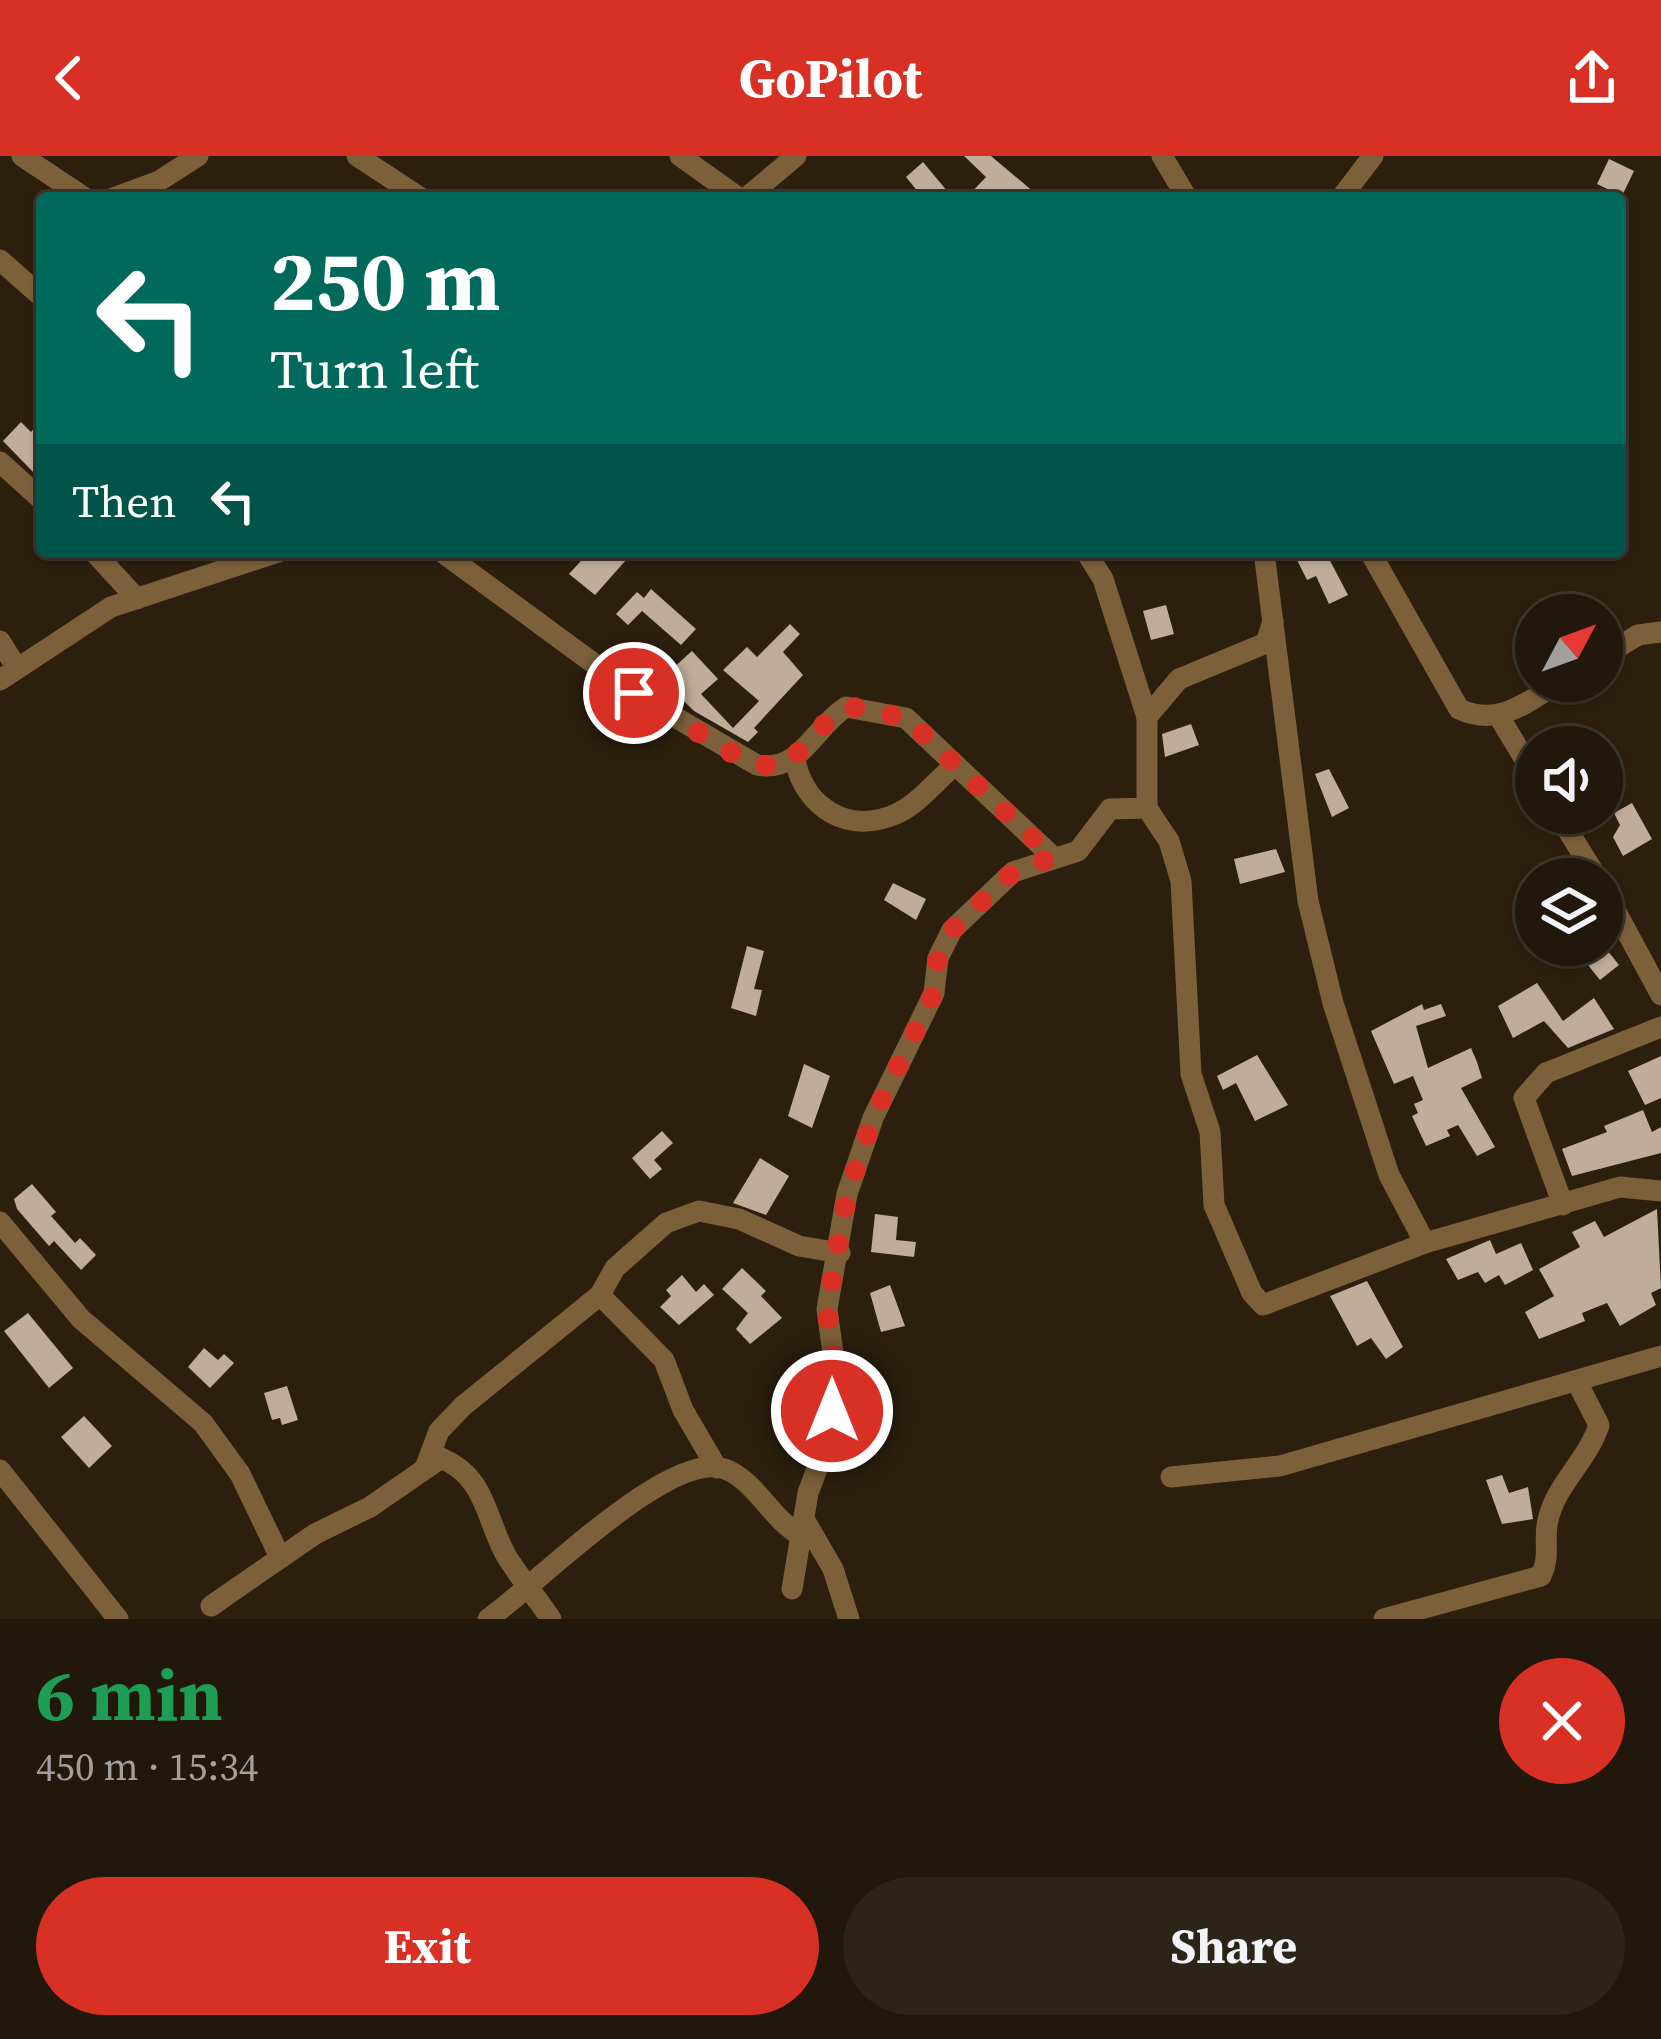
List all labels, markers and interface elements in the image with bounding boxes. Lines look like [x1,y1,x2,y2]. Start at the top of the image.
text: GoPilot [739,41,922,115]
icon: back [36,45,102,111]
icon: share [1559,45,1625,111]
text: 250 m [270,223,501,338]
icon: left [72,240,228,396]
text: Turn left [270,332,479,406]
icon: left [200,468,266,534]
text: Then [72,470,176,532]
north arrow [1515,594,1623,702]
map controls [1515,594,1623,966]
pin [583,642,685,744]
icon: arrive [601,660,667,726]
button: sound [1515,726,1623,834]
button: layers [1515,858,1623,966]
position arrow [769,1348,895,1474]
text: 6 min [36,1645,223,1744]
button: close [1499,1658,1625,1784]
text: 450 m · 15:34 [36,1740,258,1793]
button: Exit [36,1877,819,2015]
button: Share [843,1877,1625,2015]

